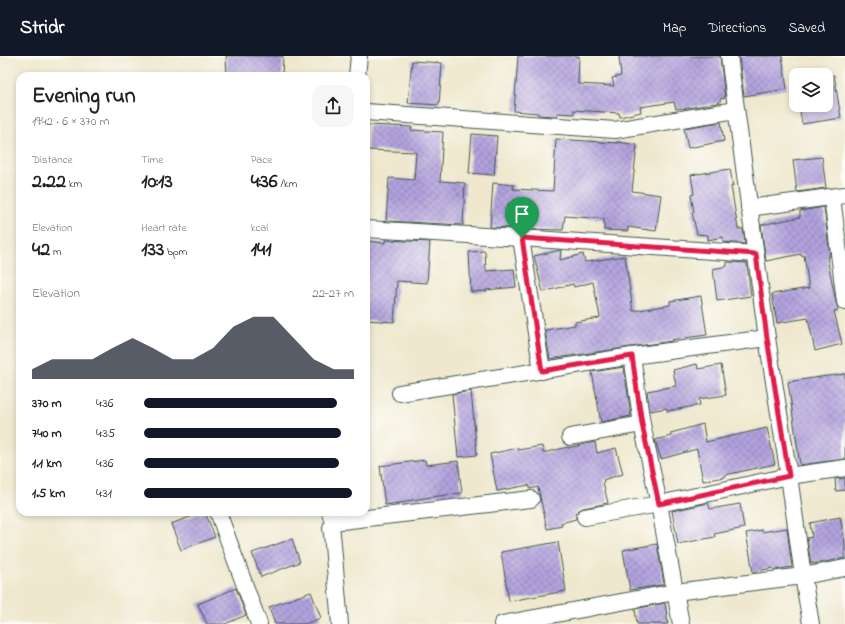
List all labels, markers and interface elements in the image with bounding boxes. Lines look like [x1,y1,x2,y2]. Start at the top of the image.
text: Stridr [20,15,64,42]
text: Map [663,18,686,39]
text: Directions [708,18,766,39]
text: Saved [788,18,825,39]
map controls [789,68,833,112]
button: layers [789,68,833,112]
text: Evening run [32,81,136,113]
button: share [312,85,354,127]
text: 19:42 · 6 × 370 m [32,112,110,131]
text: Distance [32,152,73,168]
text: Time [141,152,163,168]
text: Pace [251,152,272,168]
text: 2.22 [32,168,66,197]
text: 10:13 [141,168,173,197]
text: 4:36 [251,168,278,197]
text: km [66,176,82,192]
text: /km [278,176,297,192]
pin [505,197,539,238]
icon: arrive [511,203,533,225]
text: Elevation [32,220,72,236]
text: Heart rate [141,220,186,236]
text: kcal [251,220,268,236]
text: 42 [32,236,50,265]
text: 133 [141,236,164,265]
text: 141 [251,236,272,265]
text: m [50,244,61,260]
text: bpm [164,244,187,260]
text: Elevation [32,284,80,303]
text: 22–27 m [312,284,354,303]
text: 370 m [32,394,62,413]
text: 4:36 [96,394,114,413]
text: 740 m [32,424,62,443]
text: 4:35 [96,424,115,443]
text: 1.1 km [32,454,62,473]
text: 4:36 [96,454,114,473]
text: 1.5 km [32,484,65,503]
text: 4:31 [96,484,112,503]

